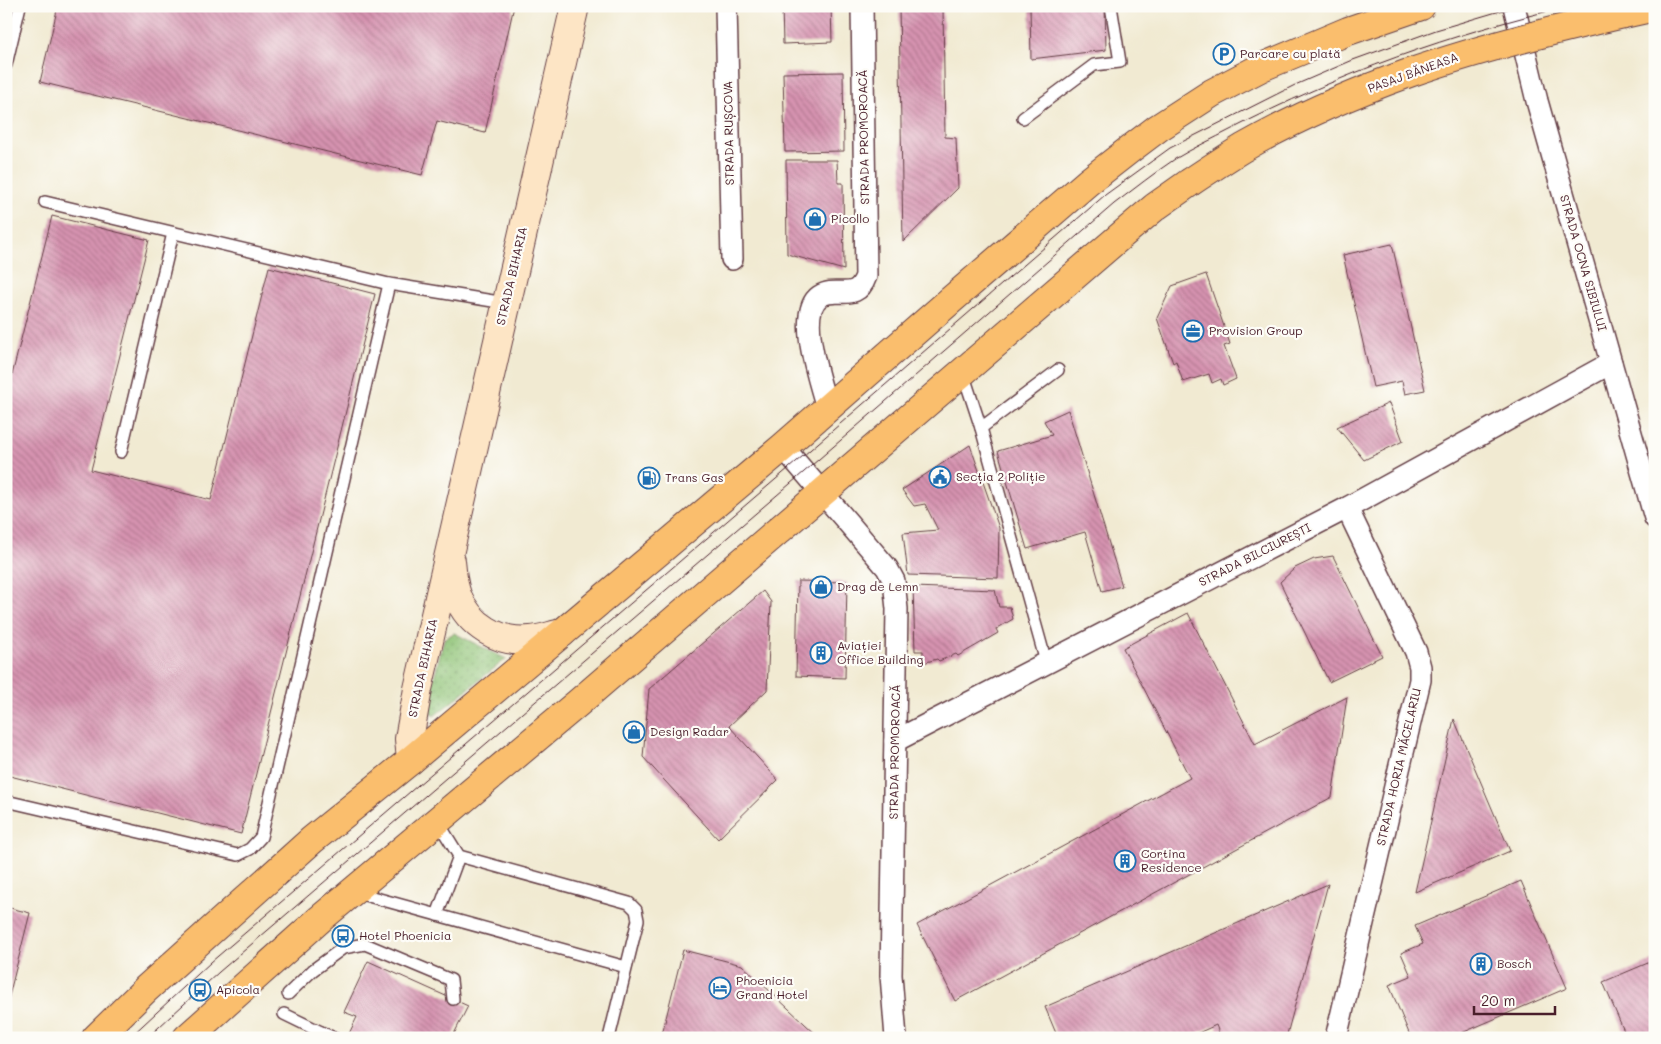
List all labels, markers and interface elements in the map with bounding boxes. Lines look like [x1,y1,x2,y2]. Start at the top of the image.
parking icon: Parcare cu plată [1212,42,1236,66]
place label: Parcare cu plată [1240,45,1341,61]
street label: PASAJ BĂNEASA [1365,48,1460,96]
street label: STRADA PROMOROACĂ [854,69,872,205]
street label: STRADA RUȘCOVA [719,81,738,185]
street label: STRADA OCNA SIBIULUI [1557,193,1611,333]
shop icon: Picollo [803,207,827,231]
place label: Picollo [831,210,869,226]
street label: STRADA BIHARIA [492,225,530,327]
office icon: Provision Group [1181,319,1205,343]
place label: Provision Group [1209,322,1303,338]
public building icon: Secția 2 Poliție [928,465,952,489]
fuel station icon: Trans Gas [637,466,661,490]
place label: Secția 2 Poliție [956,468,1046,484]
place label: Trans Gas [665,469,724,485]
street label: STRADA BILCIUREȘTI [1196,519,1314,590]
shop icon: Drag de Lemn [809,575,833,599]
place label: Drag de Lemn [837,578,918,594]
street label: STRADA BIHARIA [404,617,440,719]
place label: Aviației Office Building [837,637,923,667]
building icon: Aviației Office Building [809,641,833,665]
street label: STRADA PROMOROACĂ [885,684,903,820]
street label: STRADA HORIA MĂCELARIU [1372,686,1424,847]
shop icon: Design Radar [622,720,646,744]
place label: Design Radar [650,723,729,739]
place label: Cortina Residence [1141,845,1202,875]
building icon: Cortina Residence [1113,849,1137,873]
bus stop icon: Hotel Phoenicia [331,924,355,948]
place label: Hotel Phoenicia [359,927,451,943]
building icon: Bosch [1469,952,1493,976]
place label: Bosch [1497,955,1531,971]
place label: Phoenicia Grand Hotel [736,972,808,1002]
hotel icon: Phoenicia Grand Hotel [708,976,732,1000]
bus stop icon: Apicola [188,978,212,1002]
place label: Apicola [216,981,260,997]
scale bar [1474,984,1555,1016]
text: 20 m [1481,990,1515,1010]

